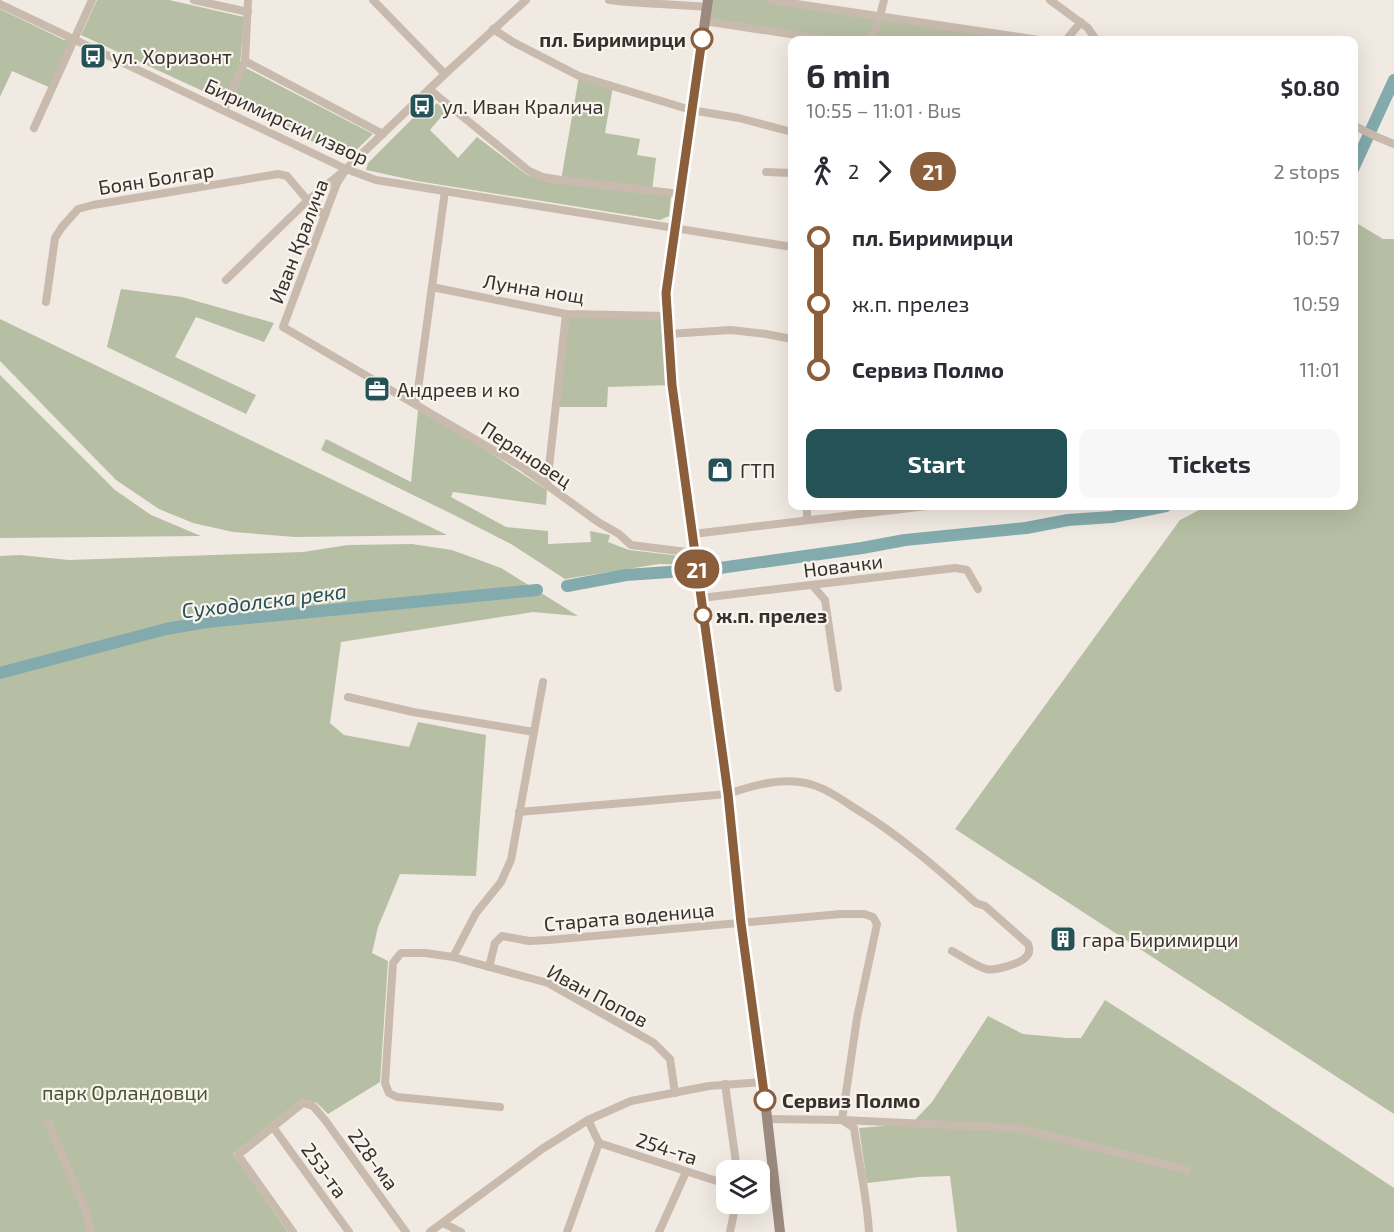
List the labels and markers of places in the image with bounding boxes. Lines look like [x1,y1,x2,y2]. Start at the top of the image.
place label: пл. Биримирци [539,27,686,51]
marker: пл. Биримирци [691,28,713,50]
bus stop icon: ул. Хоризонт [78,41,108,71]
place label: ул. Хоризонт [112,44,232,69]
bus stop icon: ул. Иван Кралича [407,91,437,121]
place label: ул. Иван Кралича [442,94,604,119]
office icon: Андреев и ко [362,374,392,404]
place label: Андреев и ко [397,377,520,401]
shop icon: ГТП [705,455,735,485]
place label: ГТП [740,458,775,482]
place label: ж.п. прелез [716,603,827,627]
marker: ж.п. прелез [694,606,712,624]
building icon: гара Биримирци [1048,924,1078,954]
place label: гара Биримирци [1082,927,1239,951]
place label: Сервиз Полмо [782,1088,920,1112]
marker: Сервиз Полмо [754,1089,776,1111]

